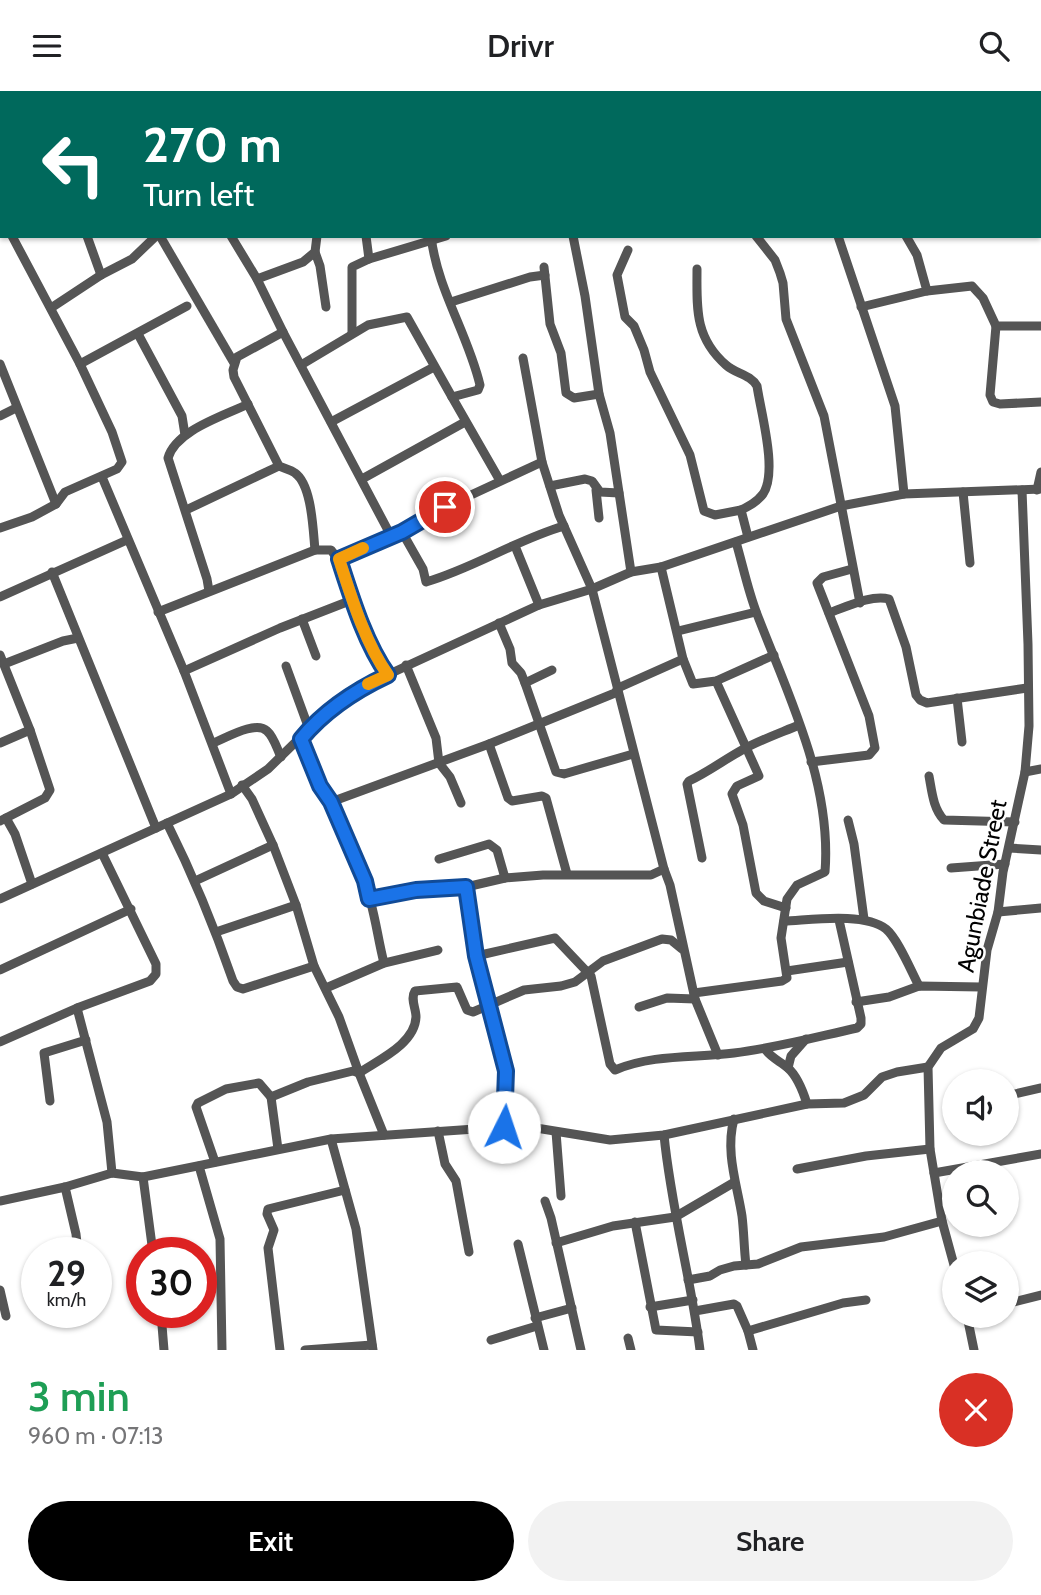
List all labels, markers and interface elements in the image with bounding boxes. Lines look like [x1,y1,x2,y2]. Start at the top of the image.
text: Drivr [487,26,554,65]
icon: menu [28,27,66,65]
icon: search [975,27,1013,65]
text: 270 m [143,115,282,174]
icon: left [28,119,119,210]
text: Turn left [143,175,254,214]
pin [415,477,475,537]
icon: arrive [426,488,464,526]
street label: Agunbiade Street [951,797,1012,975]
map controls [942,1069,1019,1328]
button: sound [942,1069,1019,1146]
position arrow [467,1090,541,1164]
button: search [942,1160,1019,1237]
speed limit sign: 30 [126,1237,217,1328]
button: layers [942,1251,1019,1328]
text: 29 [47,1252,86,1295]
text: km/h [47,1289,86,1311]
text: 3 min [28,1370,130,1422]
button: close [939,1373,1013,1447]
text: 960 m · 07:13 [28,1422,163,1450]
button: Exit [28,1501,514,1581]
button: Share [528,1501,1013,1581]

